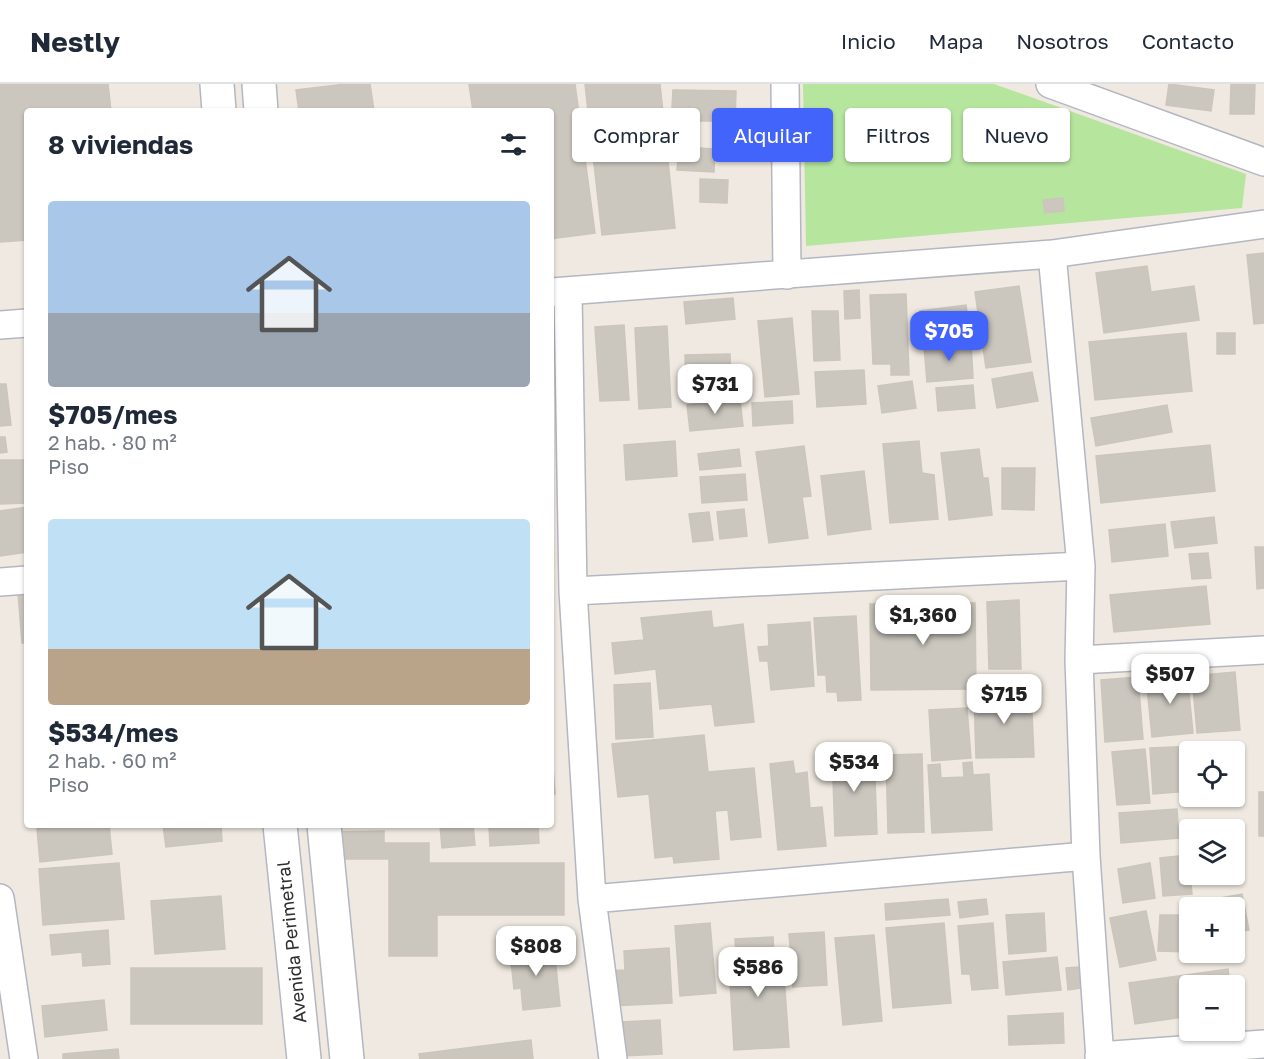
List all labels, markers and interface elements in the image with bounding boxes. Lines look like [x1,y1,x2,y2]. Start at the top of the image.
text: Nestly [30,25,120,58]
text: Inicio [841,28,896,54]
text: Mapa [929,28,983,54]
text: Nosotros [1016,28,1109,54]
text: Contacto [1142,28,1234,54]
chip: Comprar [572,108,700,162]
chip: Alquilar [712,108,833,162]
chip: Filtros [845,108,951,162]
chip: Nuevo [963,108,1070,162]
icon: filters [497,128,530,161]
text: 8 viviendas [48,129,193,160]
icon: home [235,240,343,348]
pin: $705 [913,311,985,362]
text: $705 [924,318,974,342]
pin: $731 [679,364,751,415]
text: $731 [692,371,738,395]
text: $705/mes [48,399,177,430]
text: 2 hab. · 80 m² [48,430,177,454]
text: Piso [48,454,89,478]
icon: home [235,558,343,666]
pin: $1,360 [874,595,972,646]
text: $1,360 [889,602,957,626]
pin: $507 [1134,654,1206,705]
text: $507 [1145,661,1195,685]
pin: $715 [968,674,1040,725]
text: $715 [981,681,1027,705]
text: $534/mes [48,717,179,748]
map controls [1179,741,1245,1041]
button: locate [1179,741,1245,807]
pin: $534 [818,742,890,793]
text: 2 hab. · 60 m² [48,748,177,772]
text: $534 [829,749,879,773]
text: Piso [48,772,89,796]
button: layers [1179,819,1245,885]
street label: Avenida Perimetral [272,860,310,1024]
button: + [1179,897,1245,963]
pin: $808 [500,926,572,977]
text: $808 [510,933,562,957]
pin: $586 [722,947,794,998]
text: $586 [732,954,784,978]
button: − [1179,975,1245,1041]

